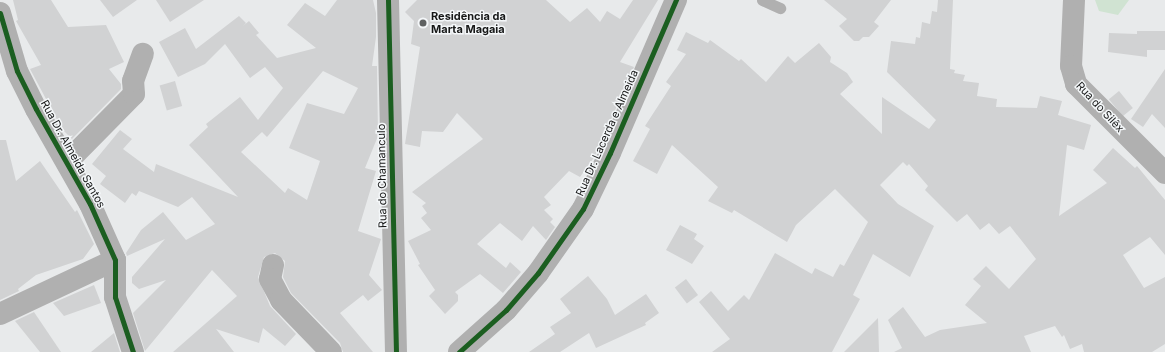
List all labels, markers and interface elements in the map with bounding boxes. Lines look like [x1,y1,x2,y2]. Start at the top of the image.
place label: Residência da Marta Magaia [431,10,506,36]
marker: Residência da Marta Magaia [418,18,428,28]
street label: Rua Dr. Lacerda e Almeida [573,68,641,198]
street label: Rua do Silêx [1073,79,1127,135]
street label: Rua Dr. Almeida Santos [38,98,108,210]
street label: Rua do Chamanculo [374,124,390,228]

